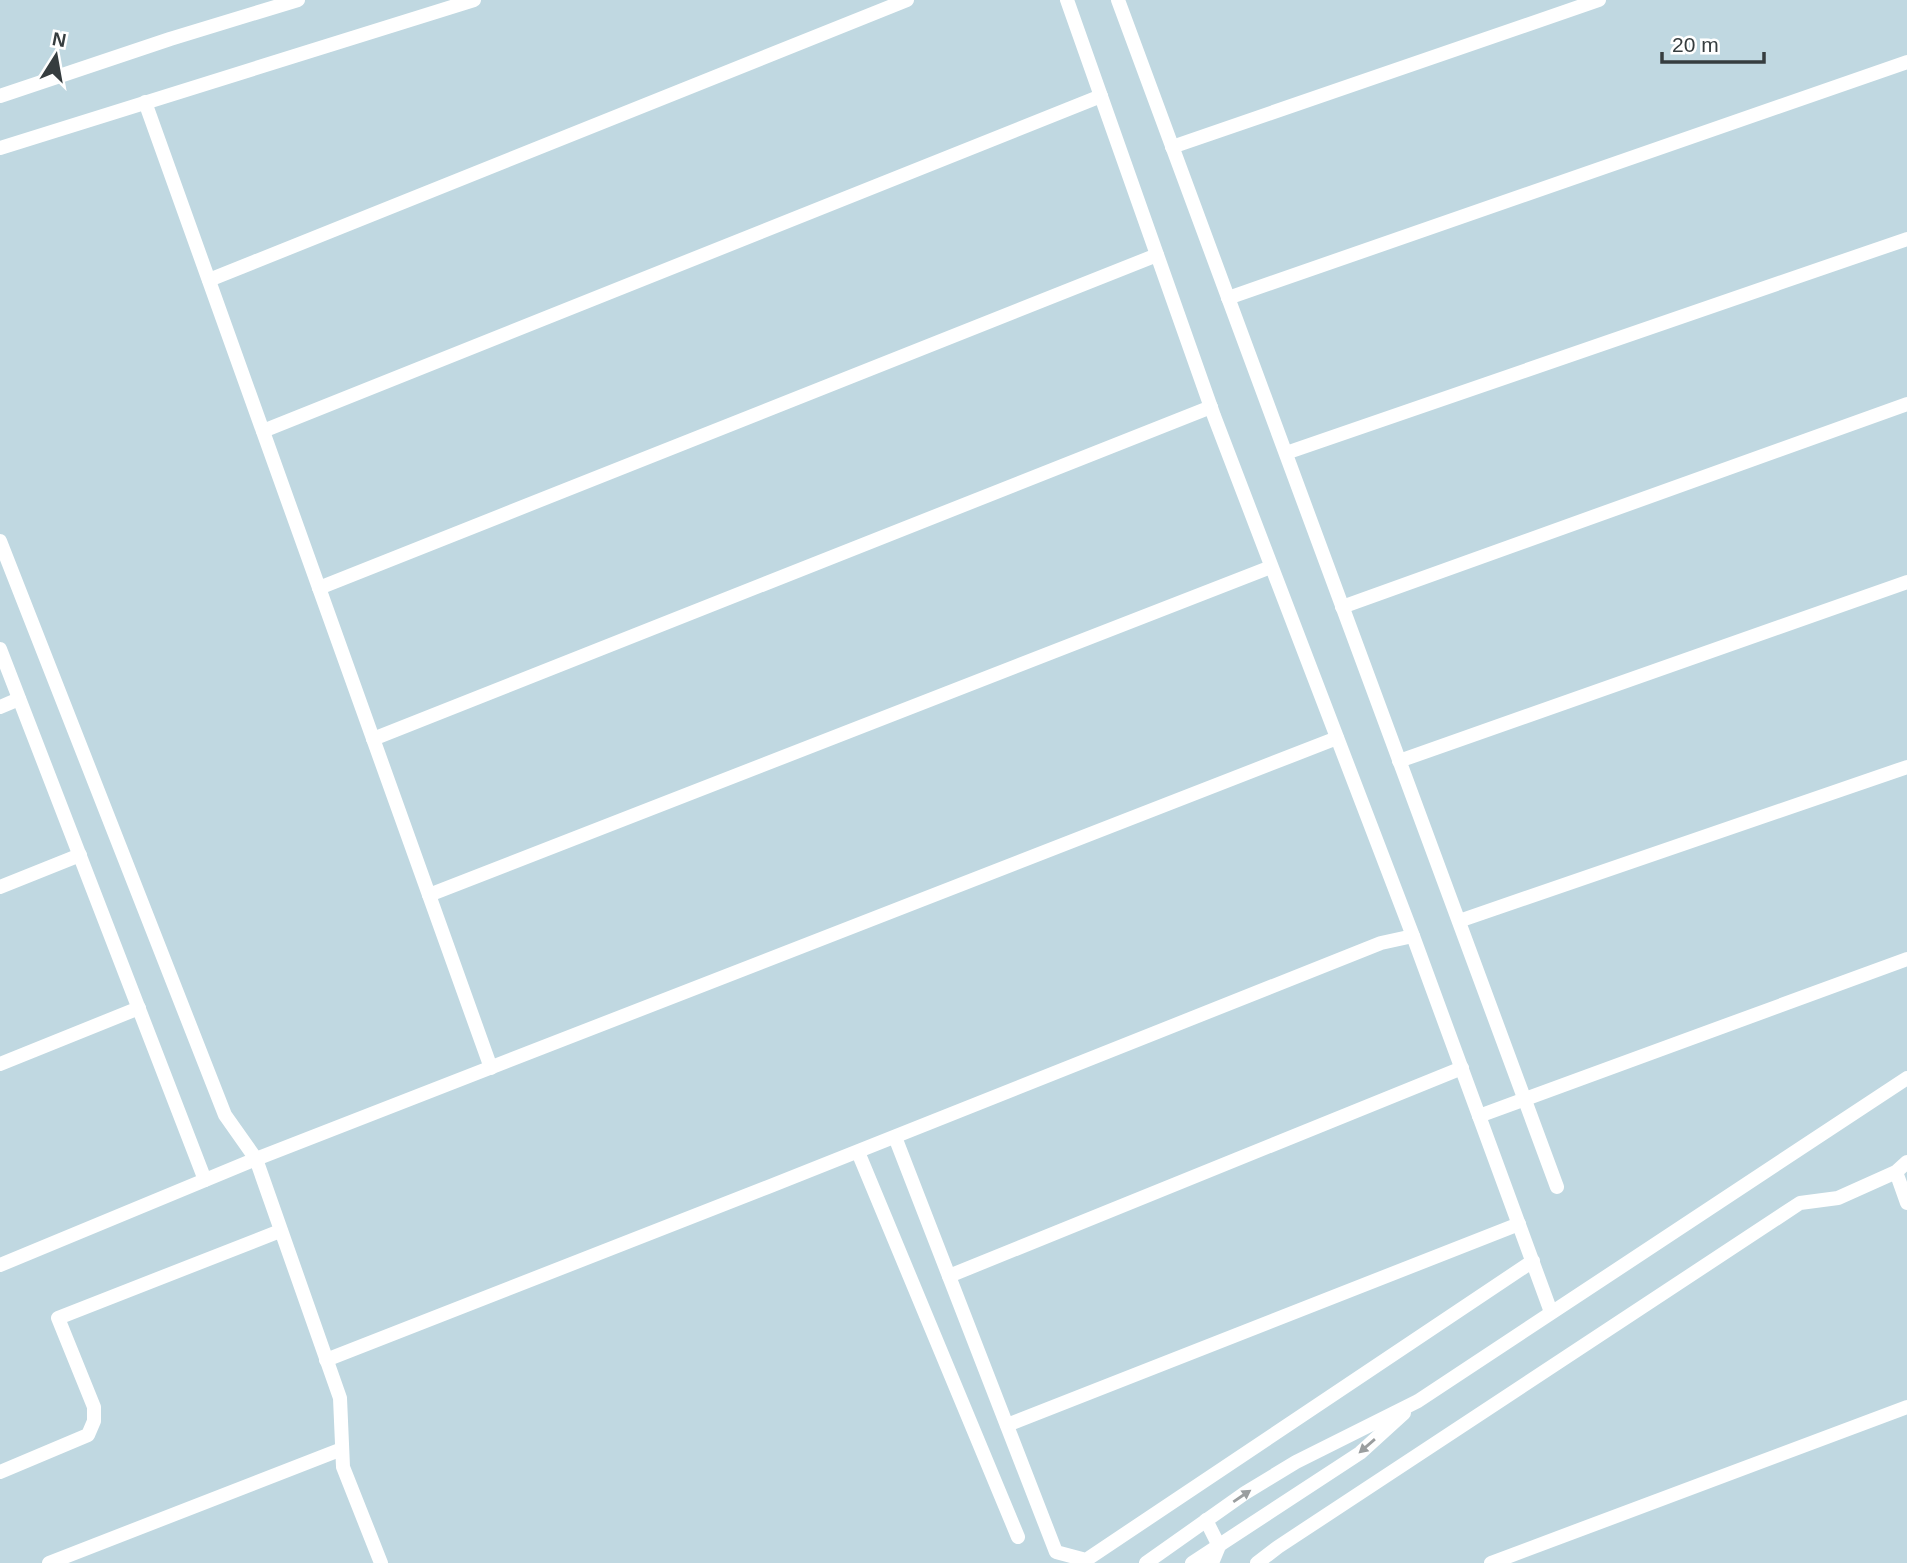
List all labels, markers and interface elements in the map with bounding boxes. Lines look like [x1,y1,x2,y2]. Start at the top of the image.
north arrow [21,21,91,91]
scale bar [1662,21,1764,65]
text: N [50,28,68,51]
text: 20 m [1672,33,1719,56]
one-way arrow [1358,1438,1376,1454]
one-way arrow [1232,1490,1251,1503]

